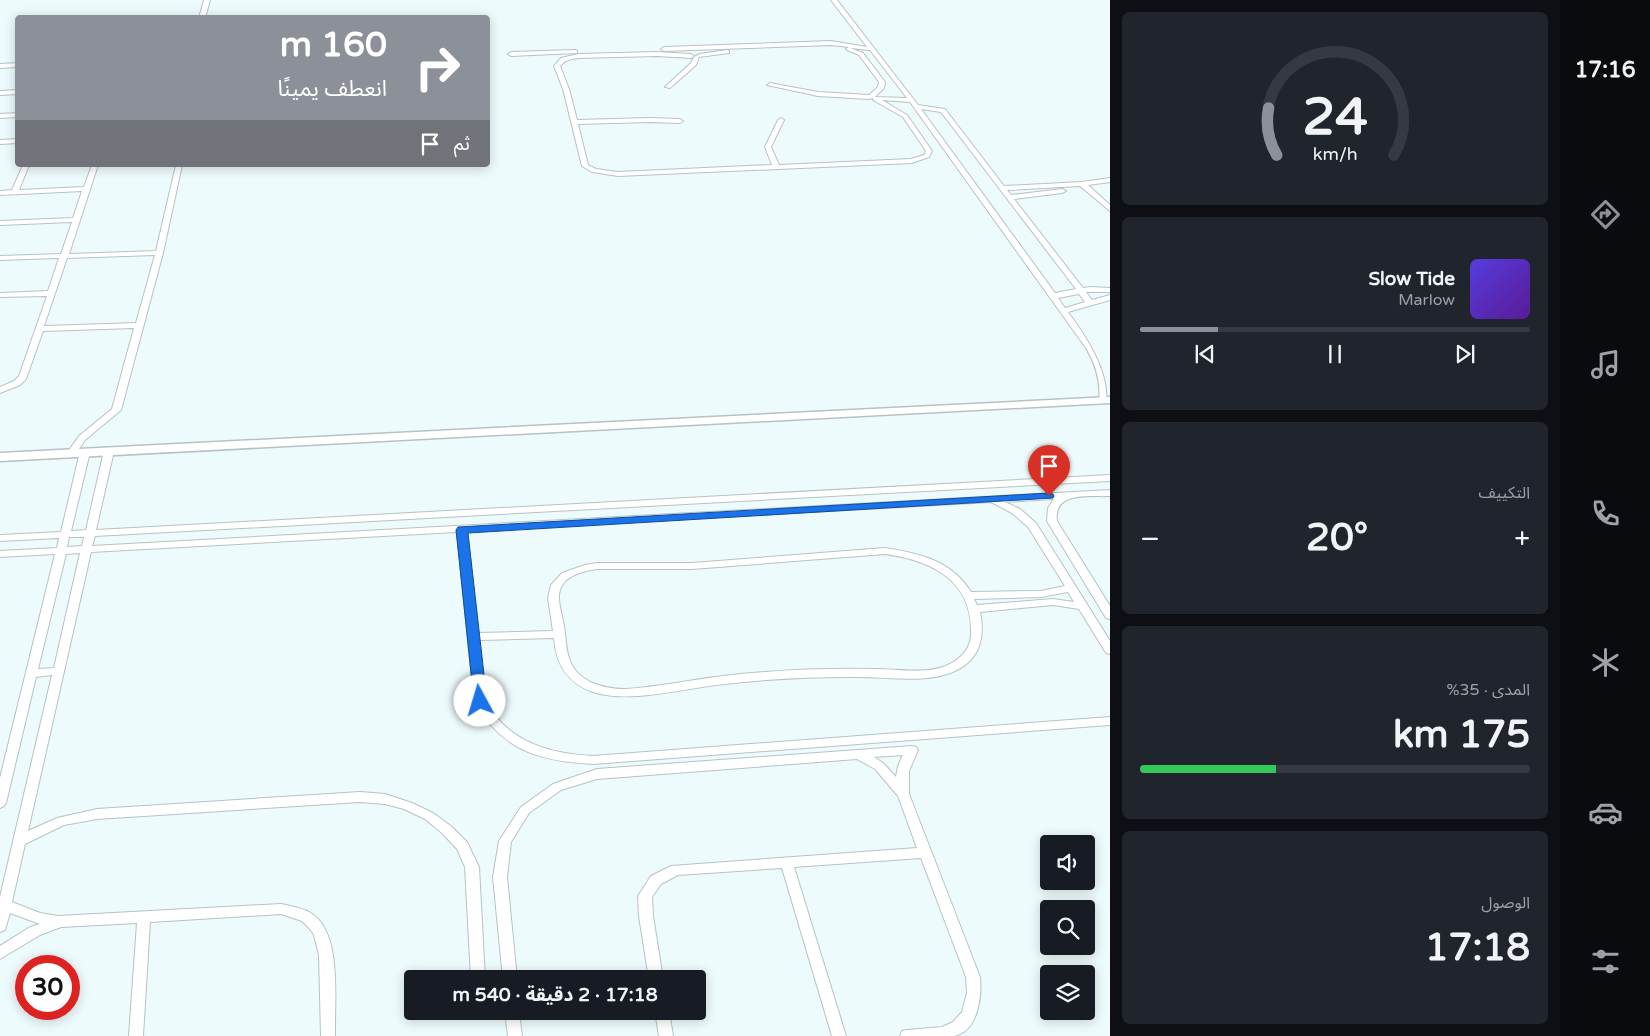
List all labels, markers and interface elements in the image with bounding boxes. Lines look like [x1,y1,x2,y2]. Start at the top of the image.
text: 160 m [280,24,387,66]
icon: right [405,35,470,100]
text: 17:16 [1575,57,1636,83]
text: انعطف يمينًا [277,76,387,102]
text: 24 [1302,86,1368,149]
icon: arrive [416,130,444,158]
text: ثم [454,133,470,155]
text: km/h [1313,144,1357,165]
icon: directions [1588,197,1623,232]
text: Slow Tide [1368,268,1455,290]
text: Marlow [1398,290,1455,310]
icon: previous [1191,340,1219,368]
icon: pause [1321,340,1349,368]
icon: next [1451,340,1479,368]
icon: music [1588,347,1623,382]
pin [1028,445,1070,496]
icon: arrive [1035,452,1063,480]
text: التكييف [1478,483,1530,503]
icon: phone [1588,496,1623,531]
text: 20° [1306,515,1368,561]
text: − [1140,522,1160,556]
text: + [1514,522,1530,556]
icon: climate [1588,645,1623,680]
position arrow [453,674,505,726]
text: المدى · 35% [1446,680,1530,700]
text: 175 km [1393,712,1530,758]
icon: car [1588,795,1623,830]
map controls [1040,835,1095,1020]
button: sound [1040,835,1095,890]
text: الوصول [1481,893,1530,913]
button: search [1040,900,1095,955]
text: 17:18 [1425,925,1530,971]
icon: filters [1588,944,1623,979]
speed limit sign: 30 [15,955,80,1020]
button: layers [1040,965,1095,1020]
text: 17:18 · 2 دقيقة · 540 m [452,984,658,1006]

